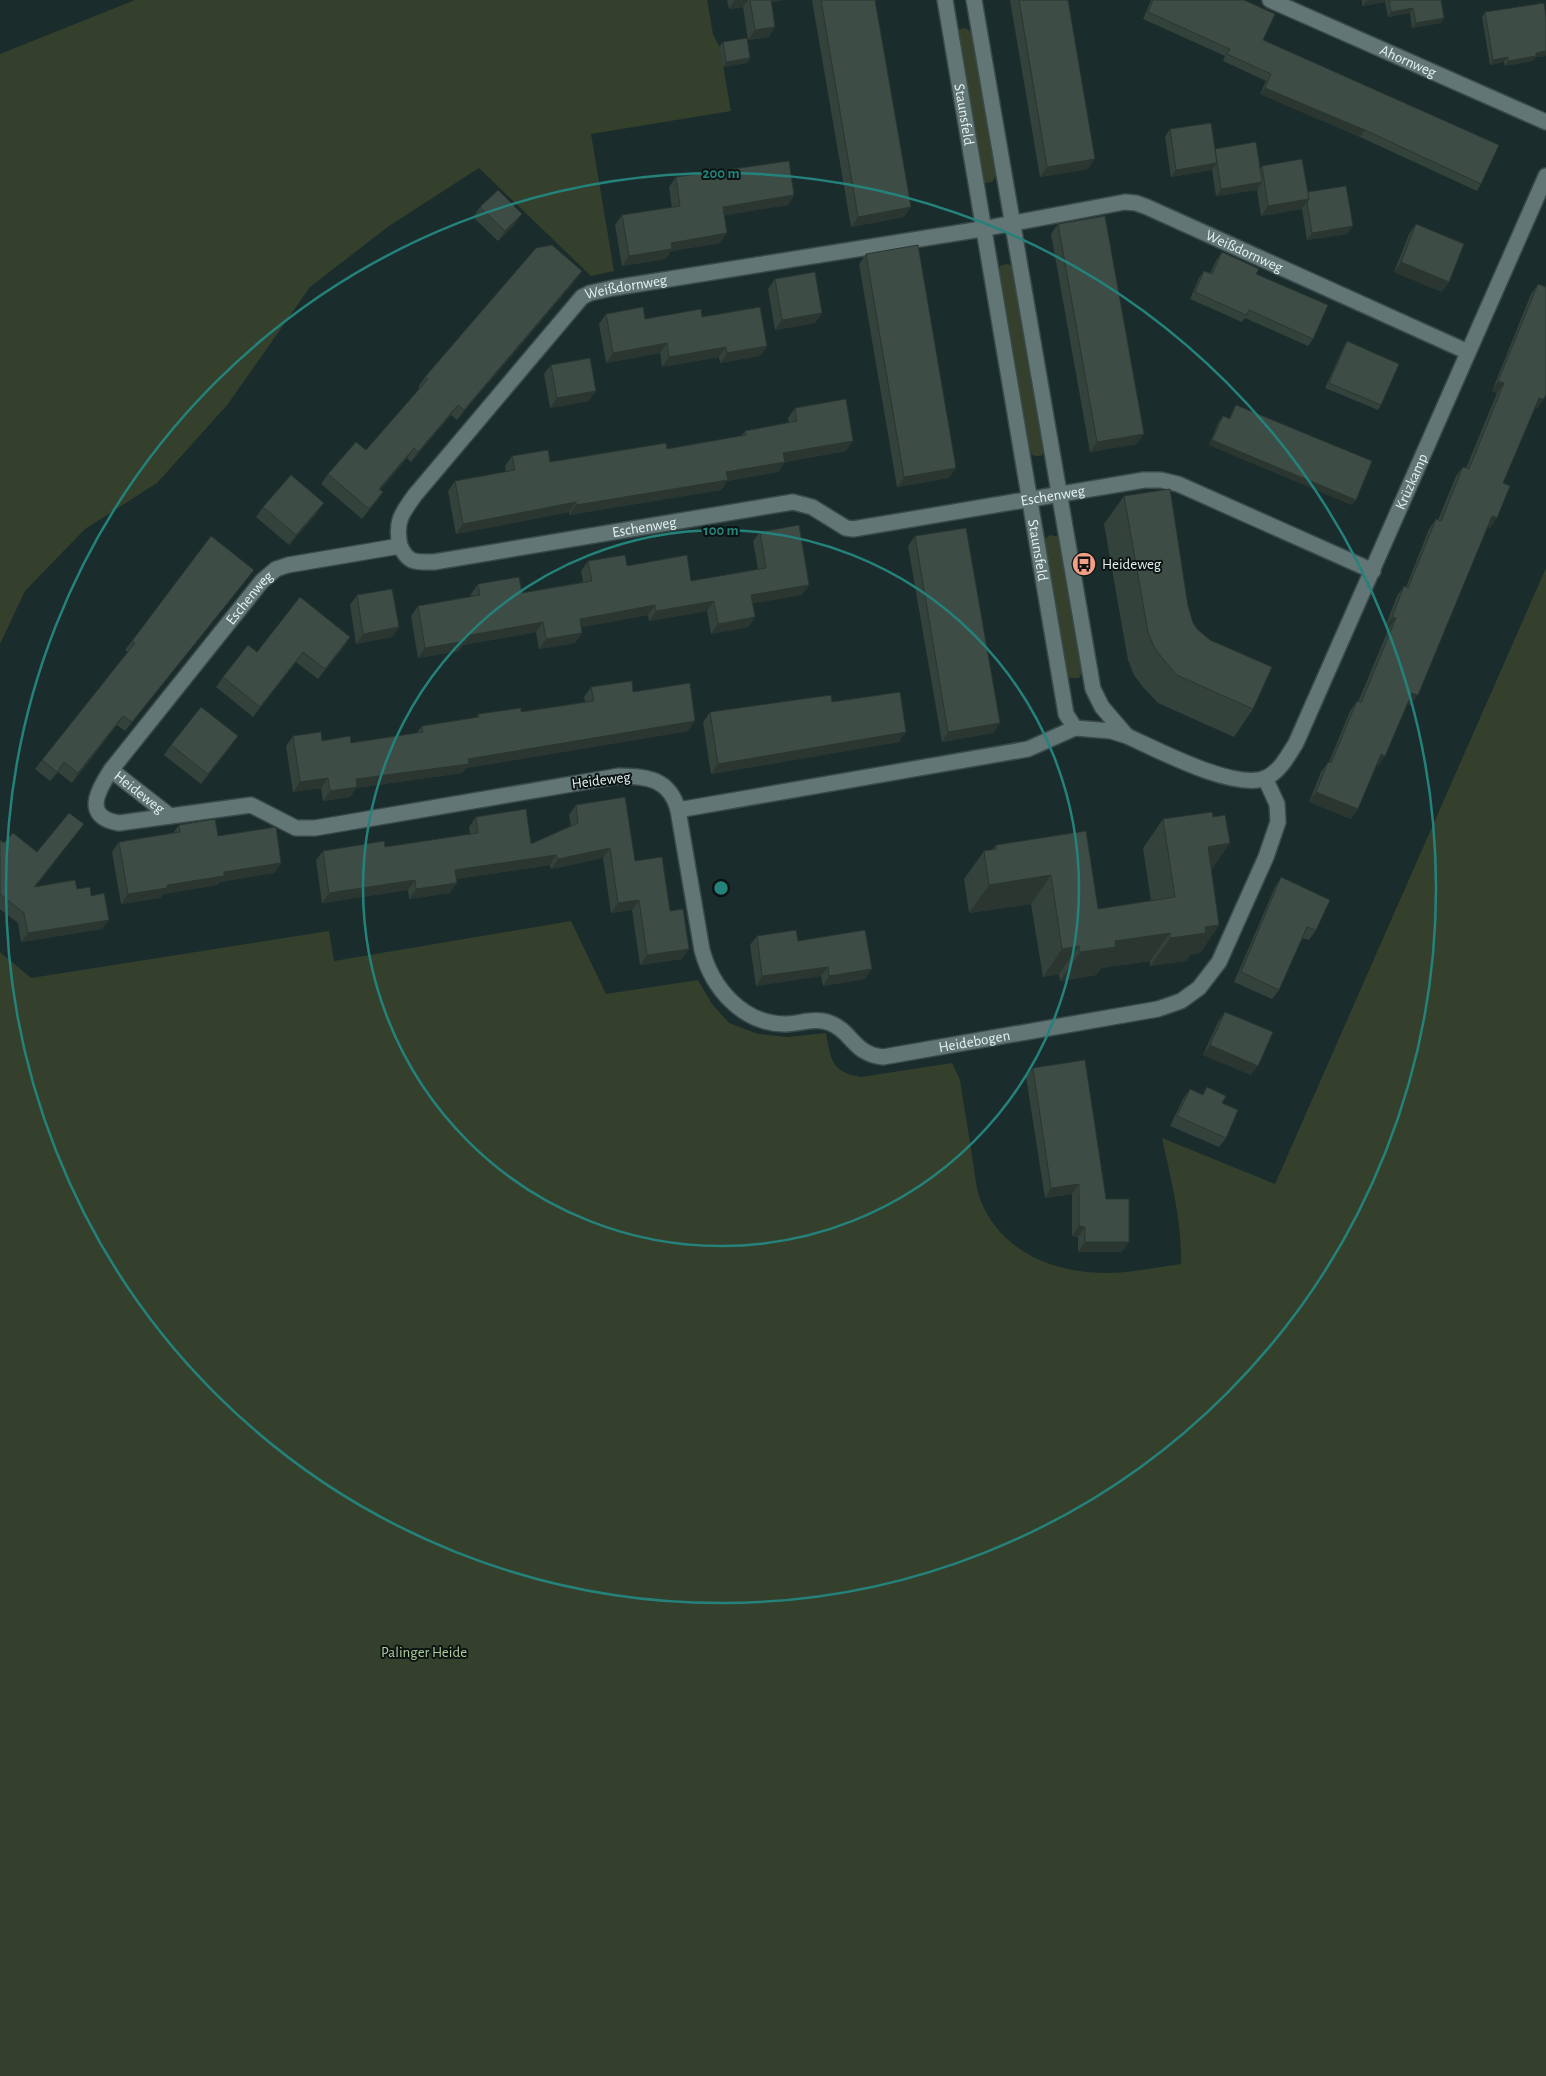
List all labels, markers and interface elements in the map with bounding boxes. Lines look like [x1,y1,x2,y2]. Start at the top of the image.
street label: Ahornweg [1377,43,1439,81]
street label: Staunsfeld [951,82,977,147]
text: 200 m [702,166,740,181]
street label: Weißdornweg [1203,228,1286,276]
street label: Weißdornweg [584,272,669,302]
street label: Krüzkamp [1393,451,1431,512]
street label: Eschenweg [1020,483,1087,509]
street label: Eschenweg [611,515,678,540]
street label: Staunsfeld [1025,518,1050,582]
text: 100 m [703,523,739,538]
bus stop icon: Heideweg [1071,551,1097,577]
place label: Heideweg [1102,557,1162,572]
street label: Eschenweg [223,568,276,628]
street label: Heideweg [111,768,168,817]
street label: Heideweg [571,769,632,792]
centre of rings [712,879,730,897]
street label: Heidebogen [937,1028,1011,1055]
park label: Palinger Heide [381,1645,467,1660]

